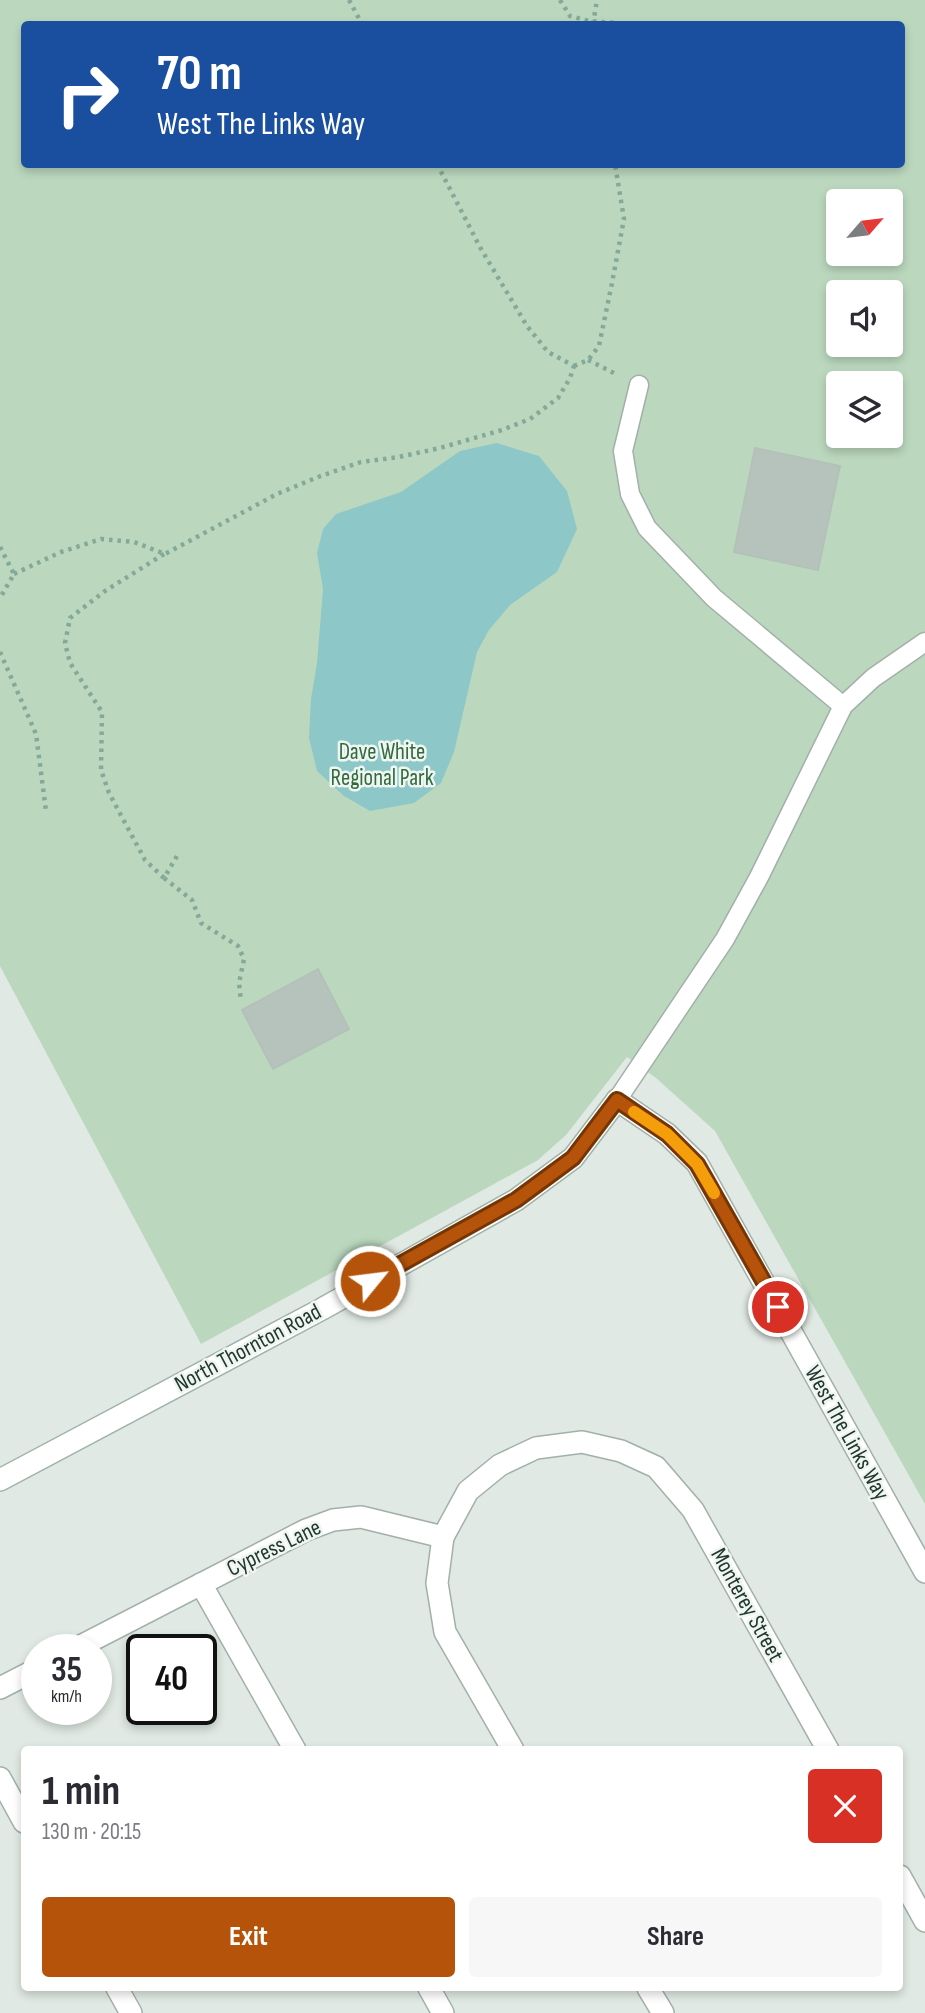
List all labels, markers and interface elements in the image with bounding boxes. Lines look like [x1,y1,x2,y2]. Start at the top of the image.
text: 70 m [157,45,242,104]
icon: right [42,49,133,140]
text: West The Links Way [157,105,365,144]
north arrow [826,189,903,266]
map controls [826,189,903,448]
button: sound [826,280,903,357]
button: layers [826,371,903,448]
park label: Dave White Regional Park [331,738,434,792]
position arrow [333,1244,407,1318]
pin [748,1277,808,1337]
icon: arrive [759,1288,797,1326]
street label: North Thornton Road [170,1298,326,1398]
street label: West The Links Way [798,1361,896,1505]
street label: Cypress Lane [222,1513,326,1583]
street label: Monterey Street [704,1543,790,1667]
speed limit sign: 40 [126,1634,217,1725]
text: 35 [51,1649,82,1692]
text: km/h [51,1686,82,1707]
text: 1 min [42,1766,120,1817]
button: close [808,1769,882,1843]
text: 130 m · 20:15 [42,1818,141,1846]
button: Exit [42,1897,455,1977]
button: Share [469,1897,882,1977]

